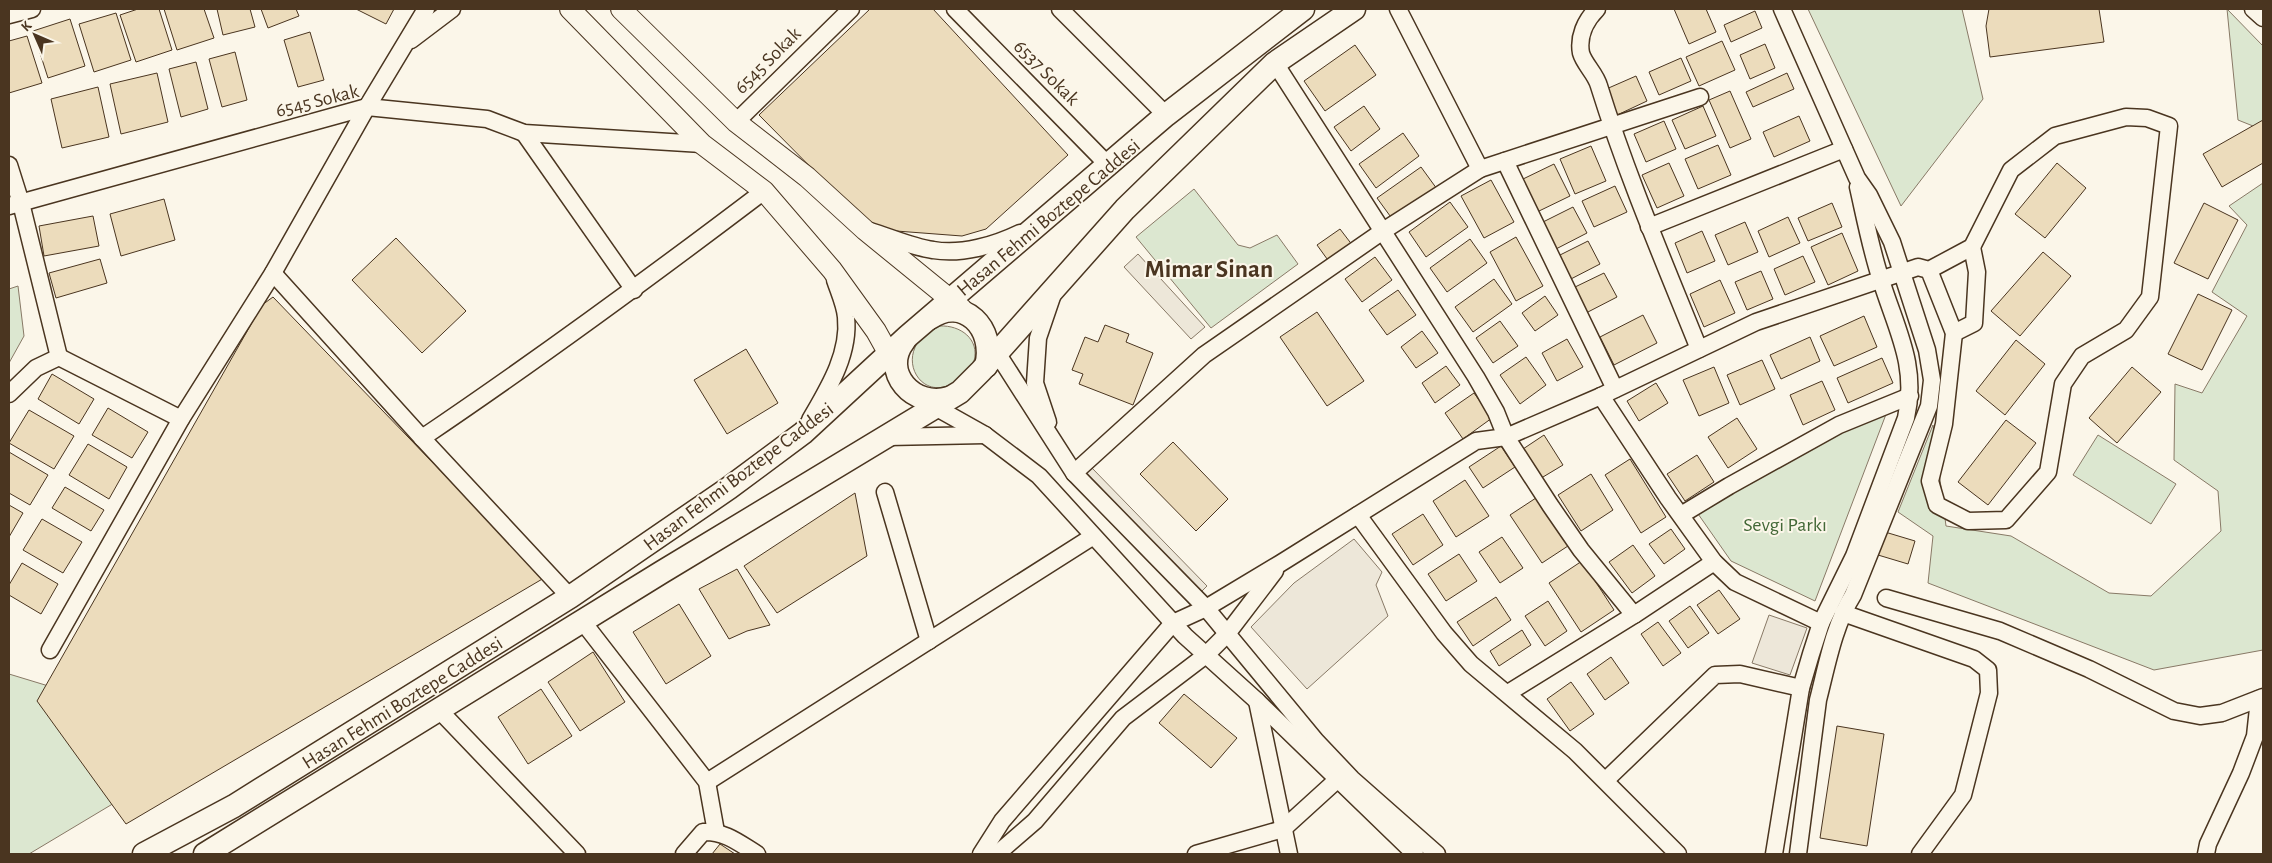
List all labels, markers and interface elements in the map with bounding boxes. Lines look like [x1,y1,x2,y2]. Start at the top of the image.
north arrow [10,10,60,60]
text: K [19,18,35,34]
street label: 6545 Sokak [731,24,805,98]
street label: 6537 Sokak [1010,36,1083,109]
street label: 6545 Sokak [274,81,361,121]
street label: Hasan Fehmi Boztepe Caddesi [953,135,1144,300]
district label: Mimar Sinan [1145,257,1273,282]
street label: Hasan Fehmi Boztepe Caddesi [640,399,837,555]
park label: Sevgi Parkı [1743,515,1827,535]
street label: Hasan Fehmi Boztepe Caddesi [299,633,506,773]

